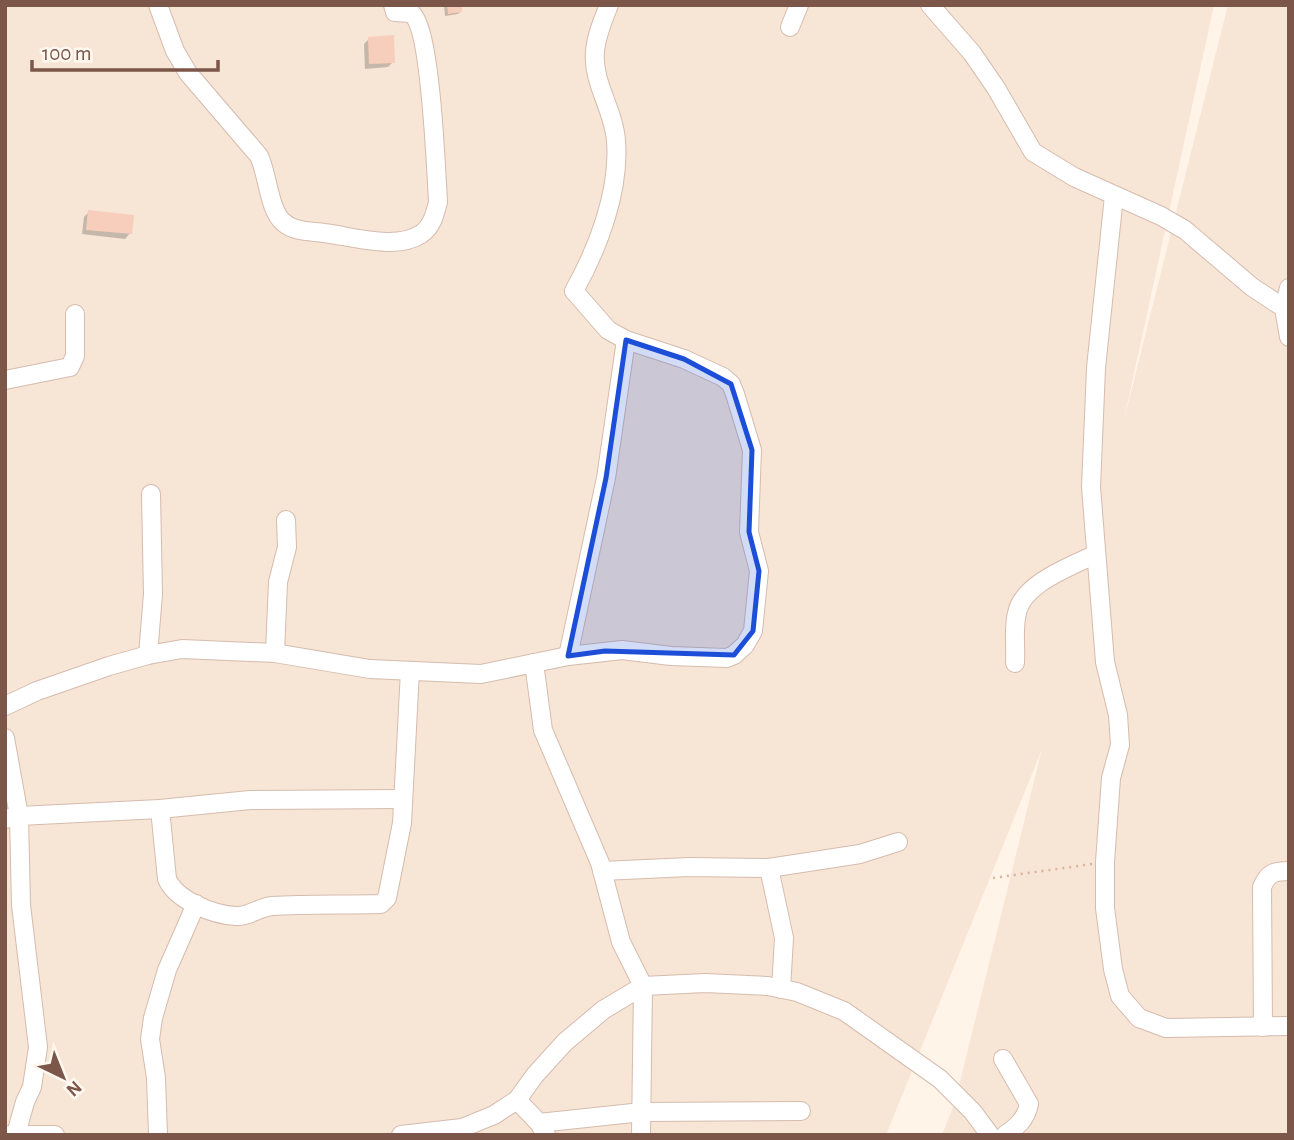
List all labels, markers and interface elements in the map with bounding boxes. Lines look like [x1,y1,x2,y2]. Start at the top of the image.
scale bar [32,28,217,72]
text: 100 m [42,43,92,64]
north arrow [28,1042,98,1112]
text: N [62,1077,85,1100]

